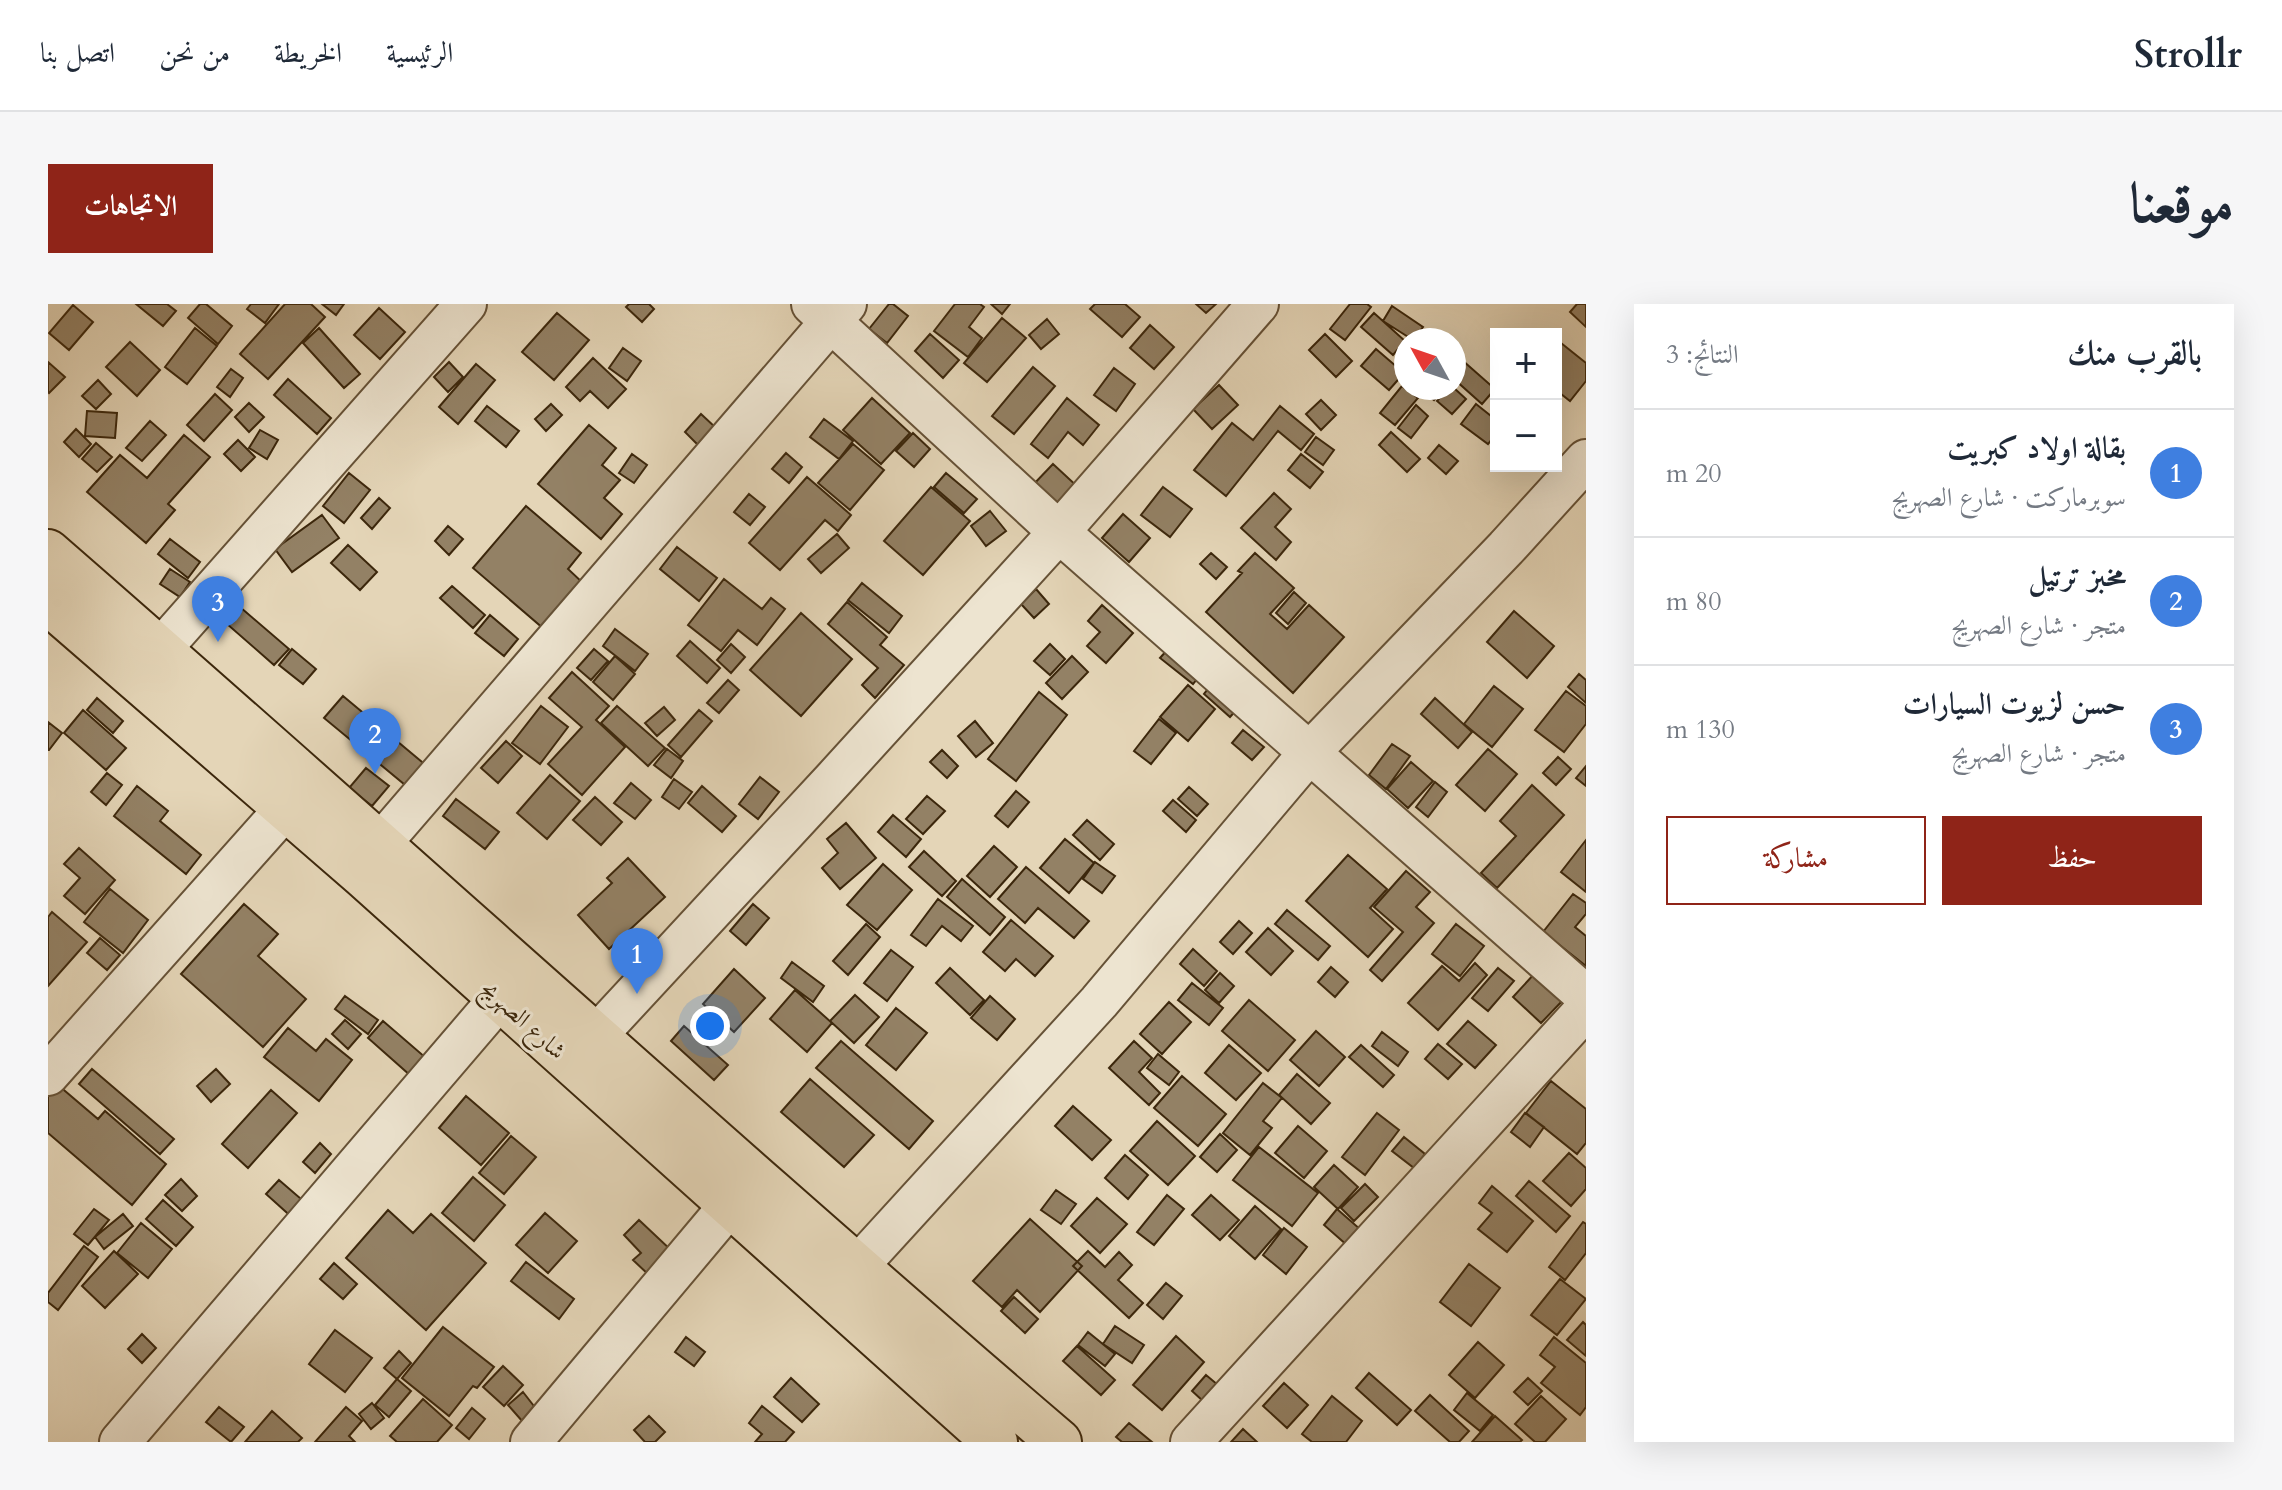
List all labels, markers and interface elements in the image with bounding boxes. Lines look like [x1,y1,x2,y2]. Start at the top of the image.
text: Strollr [2134,29,2242,81]
text: اتصل بنا [40,34,115,72]
text: من نحن [159,34,230,72]
text: الخريطة [274,34,342,72]
text: الرئيسية [386,34,453,72]
button: الاتجاهات [48,164,213,253]
text: موقعنا [2129,167,2234,242]
north arrow [1394,328,1466,400]
map controls [1490,328,1562,472]
button: + [1490,328,1562,400]
text: بالقرب منك [2067,330,2202,376]
text: النتائج: 3 [1666,337,1739,372]
button: − [1490,400,1562,472]
text: بقالة اولاد كبريت [1948,428,2126,469]
text: 20 m [1666,456,1722,491]
text: 1 [2169,456,2183,491]
text: سوبرماركت · شارع الصهريج [1891,480,2126,515]
text: مخبز ترتيل [2028,556,2126,597]
pin: 3 [192,576,244,642]
text: 80 m [1666,584,1722,619]
text: 2 [2169,584,2183,619]
text: متجر · شارع الصهريج [1951,608,2126,643]
text: حسن لزيوت السيارات [1903,684,2126,725]
pin: 2 [349,708,401,774]
text: 130 m [1666,712,1735,747]
text: 3 [2169,712,2183,747]
text: متجر · شارع الصهريج [1951,736,2126,771]
button: مشاركة [1666,816,1926,905]
button: حفظ [1942,816,2202,905]
pin: 1 [611,928,663,994]
street label: شارع الصهريج [471,973,573,1069]
your location [690,1006,730,1046]

